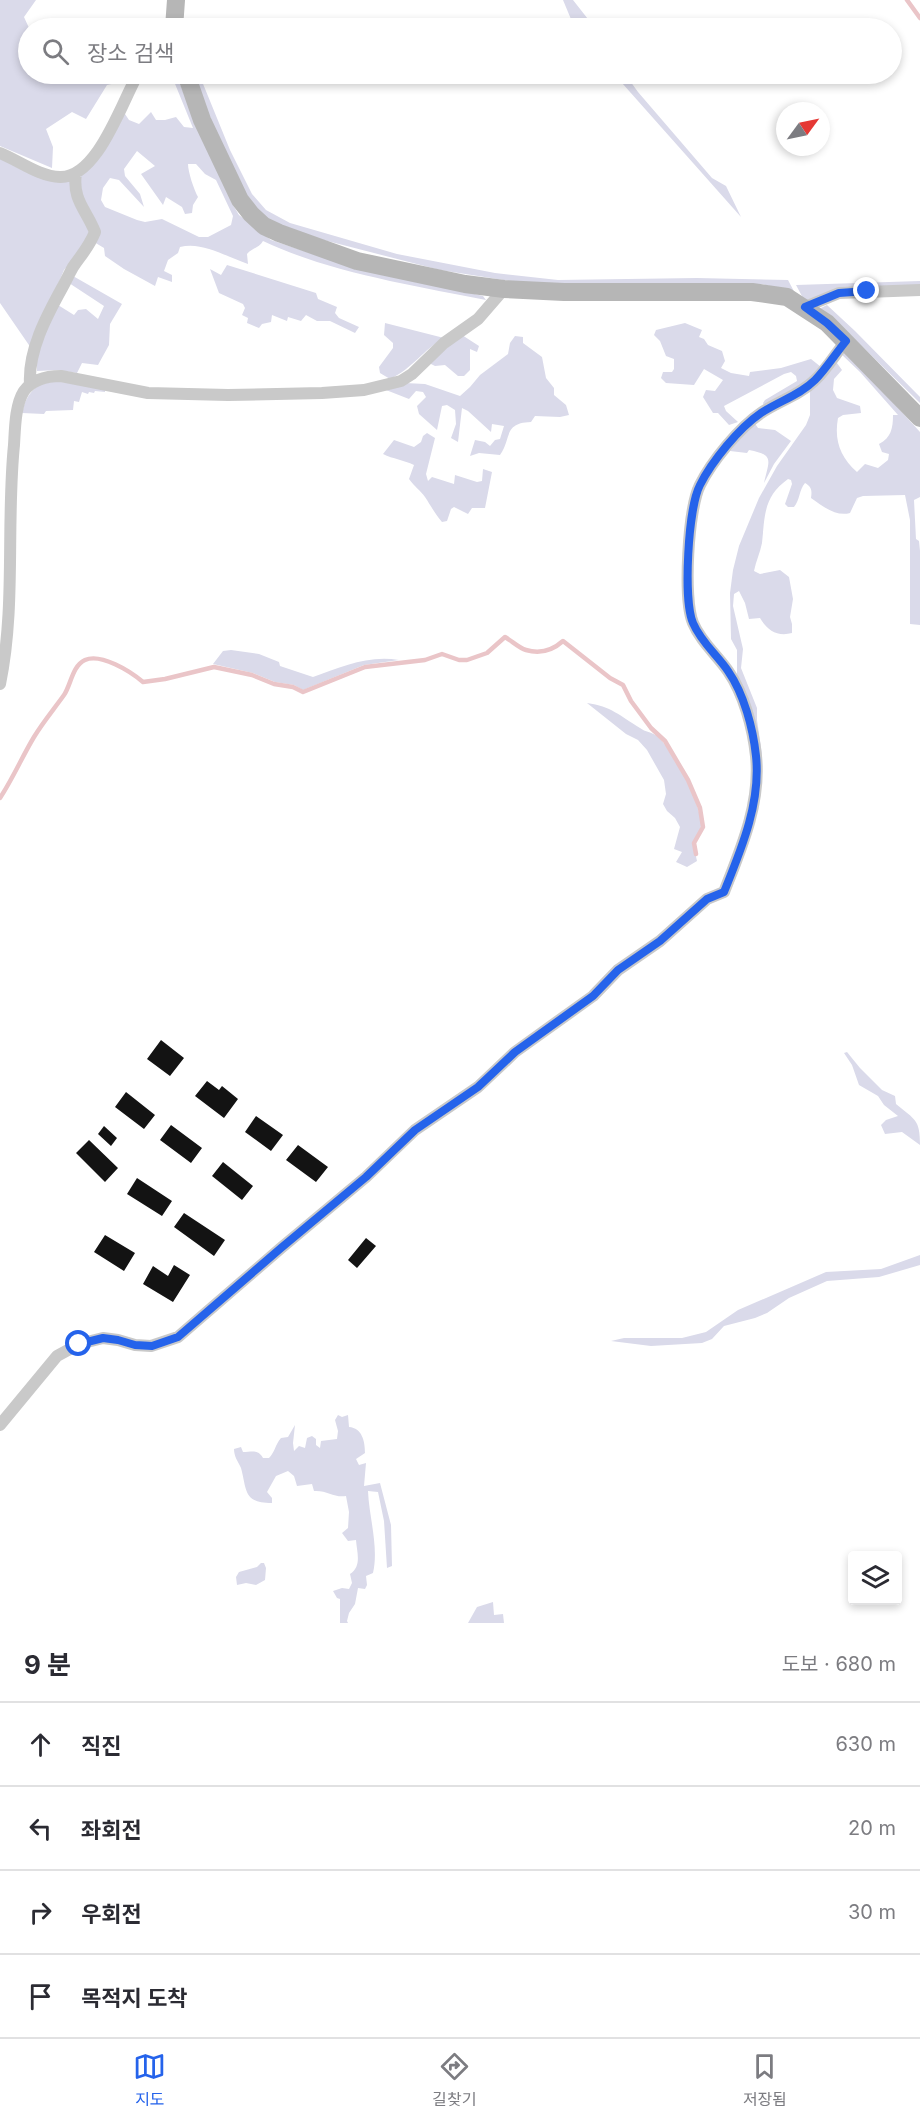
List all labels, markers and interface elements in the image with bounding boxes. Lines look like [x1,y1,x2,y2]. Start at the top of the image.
search box [18,18,902,84]
icon: search [39,35,72,68]
text: 장소 검색 [87,40,174,66]
north arrow [776,102,830,156]
route end [853,277,879,303]
route start [65,1330,91,1356]
map controls [848,1551,902,1605]
button: layers [848,1551,902,1605]
text: 9 분 [24,1649,71,1680]
text: 도보 · 680 m [782,1652,896,1676]
icon: ahead [24,1728,57,1761]
text: 630 m [835,1732,896,1756]
text: 직진 [81,1733,121,1759]
icon: left [24,1812,57,1845]
text: 20 m [848,1816,896,1840]
text: 좌회전 [81,1817,142,1843]
icon: right [24,1896,57,1929]
text: 30 m [848,1900,896,1924]
text: 우회전 [81,1901,142,1927]
icon: arrive [24,1980,57,2013]
text: 목적지 도착 [81,1985,187,2011]
tab: 지도 [133,2050,166,2110]
tab: 길찾기 [432,2050,477,2110]
tab: 저장됨 [743,2050,787,2110]

